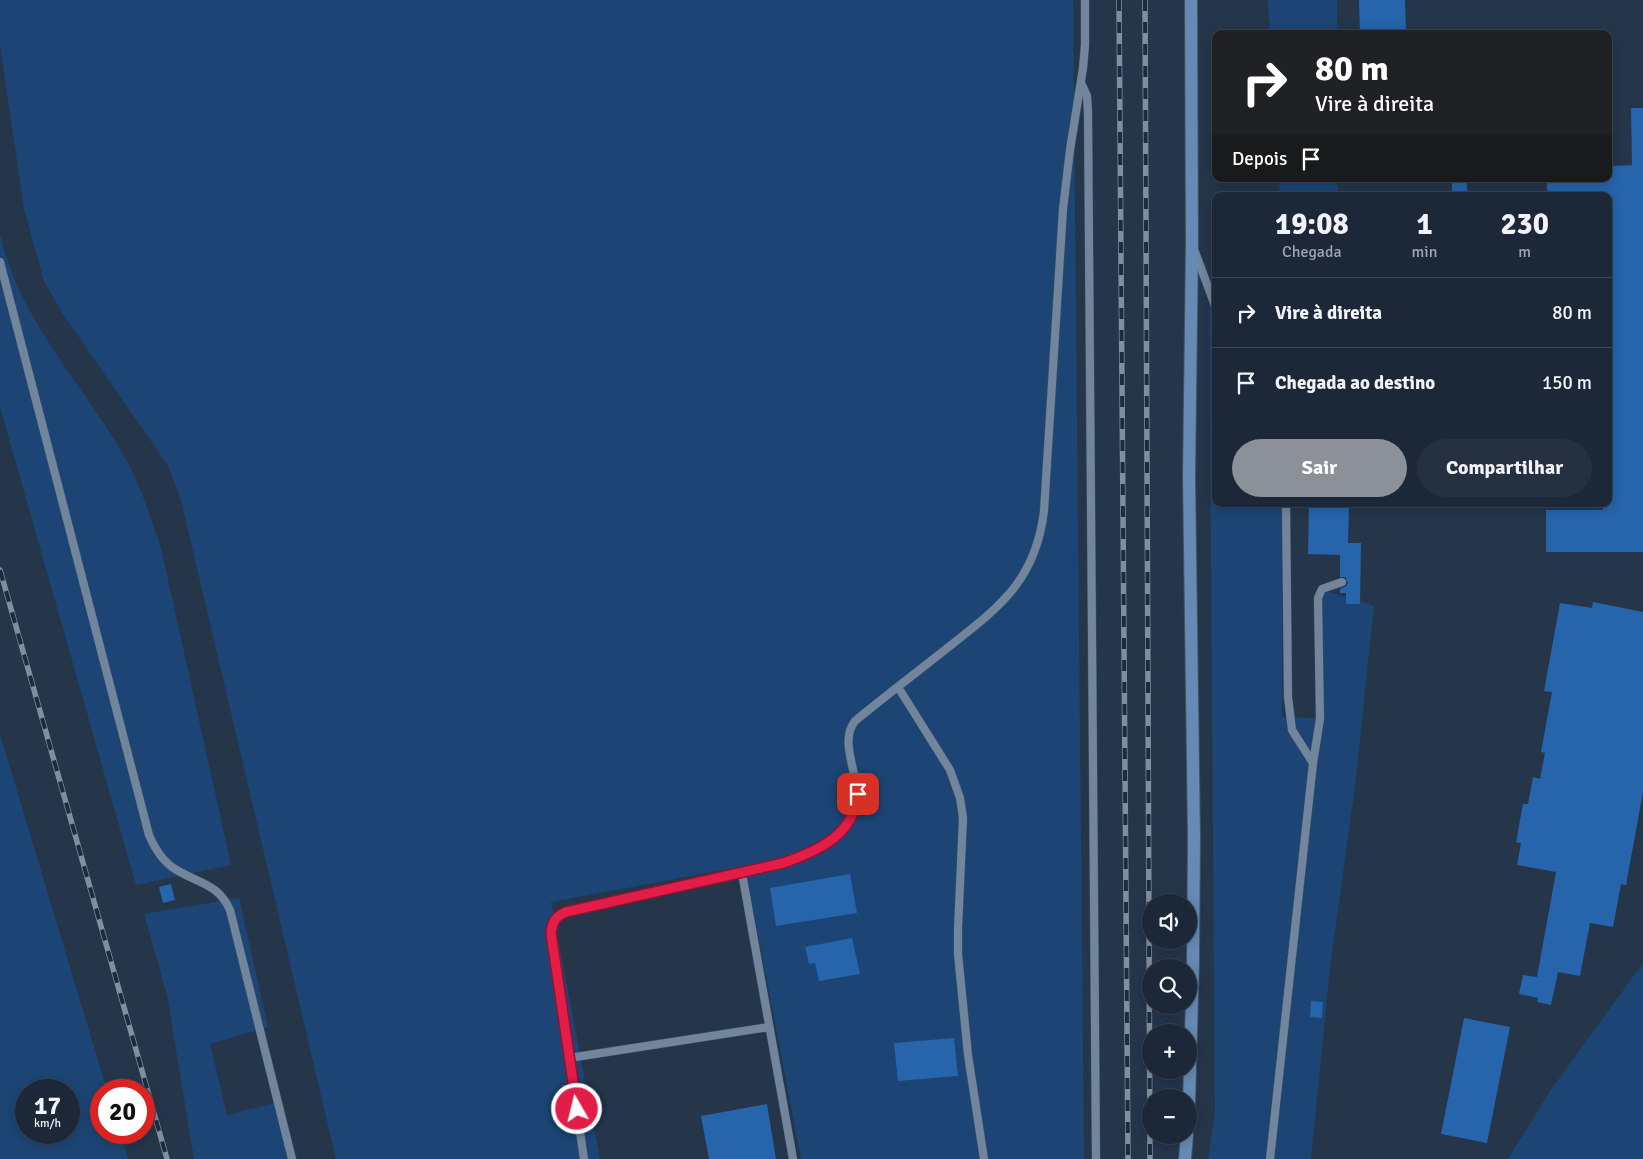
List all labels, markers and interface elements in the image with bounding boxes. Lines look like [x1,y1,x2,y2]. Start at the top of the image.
text: 80 m [1315,47,1389,90]
icon: right [1232,50,1297,115]
text: Vire à direita [1315,90,1434,117]
icon: arrive [1297,145,1325,173]
text: Depois [1232,147,1287,171]
text: 19:08 [1275,206,1349,243]
text: 1 [1416,206,1433,243]
text: 230 [1500,206,1549,243]
text: Chegada [1282,242,1342,262]
text: min [1412,242,1437,262]
text: m [1518,242,1531,262]
icon: right [1232,299,1260,327]
text: Vire à direita [1275,301,1382,325]
text: 80 m [1552,301,1592,325]
icon: arrive [1232,369,1260,397]
text: Chegada ao destino [1275,371,1435,395]
text: 150 m [1542,371,1592,395]
button: Sair [1232,439,1407,497]
button: Compartilhar [1417,439,1592,497]
pin [837,773,879,815]
icon: arrive [844,780,872,808]
map controls [1142,894,1197,1144]
button: sound [1142,894,1197,949]
button: search [1142,959,1197,1014]
button: + [1142,1024,1197,1079]
speed limit sign: 20 [90,1079,155,1144]
position arrow [550,1082,602,1134]
button: − [1142,1089,1197,1144]
text: 17 [34,1090,61,1121]
text: km/h [34,1116,61,1131]

